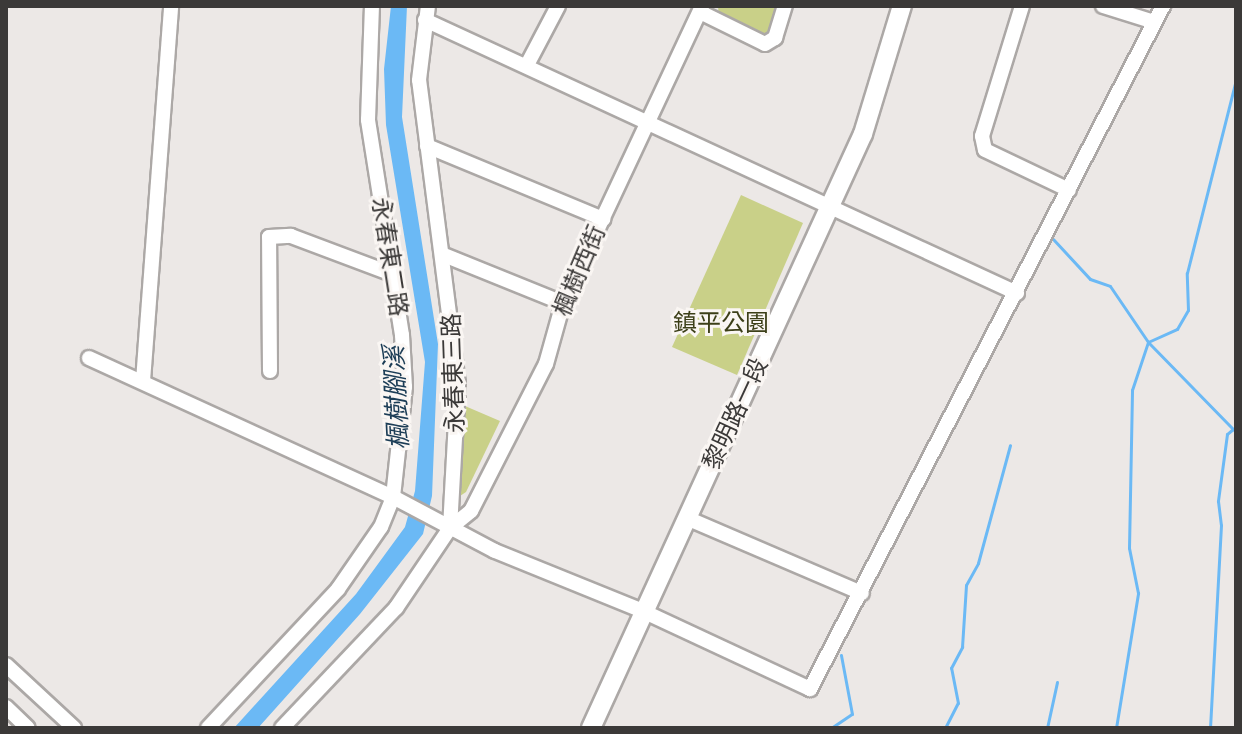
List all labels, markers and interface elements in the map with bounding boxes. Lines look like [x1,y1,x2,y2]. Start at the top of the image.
street label: 永春東二路 [365,195,413,319]
street label: 楓樹西街 [548,221,612,321]
park label: 鎮平公園 [673,310,769,338]
street label: 永春東三路 [438,313,470,433]
water label: 楓樹腳溪 [379,345,415,451]
street label: 黎明路一段 [698,354,774,474]

